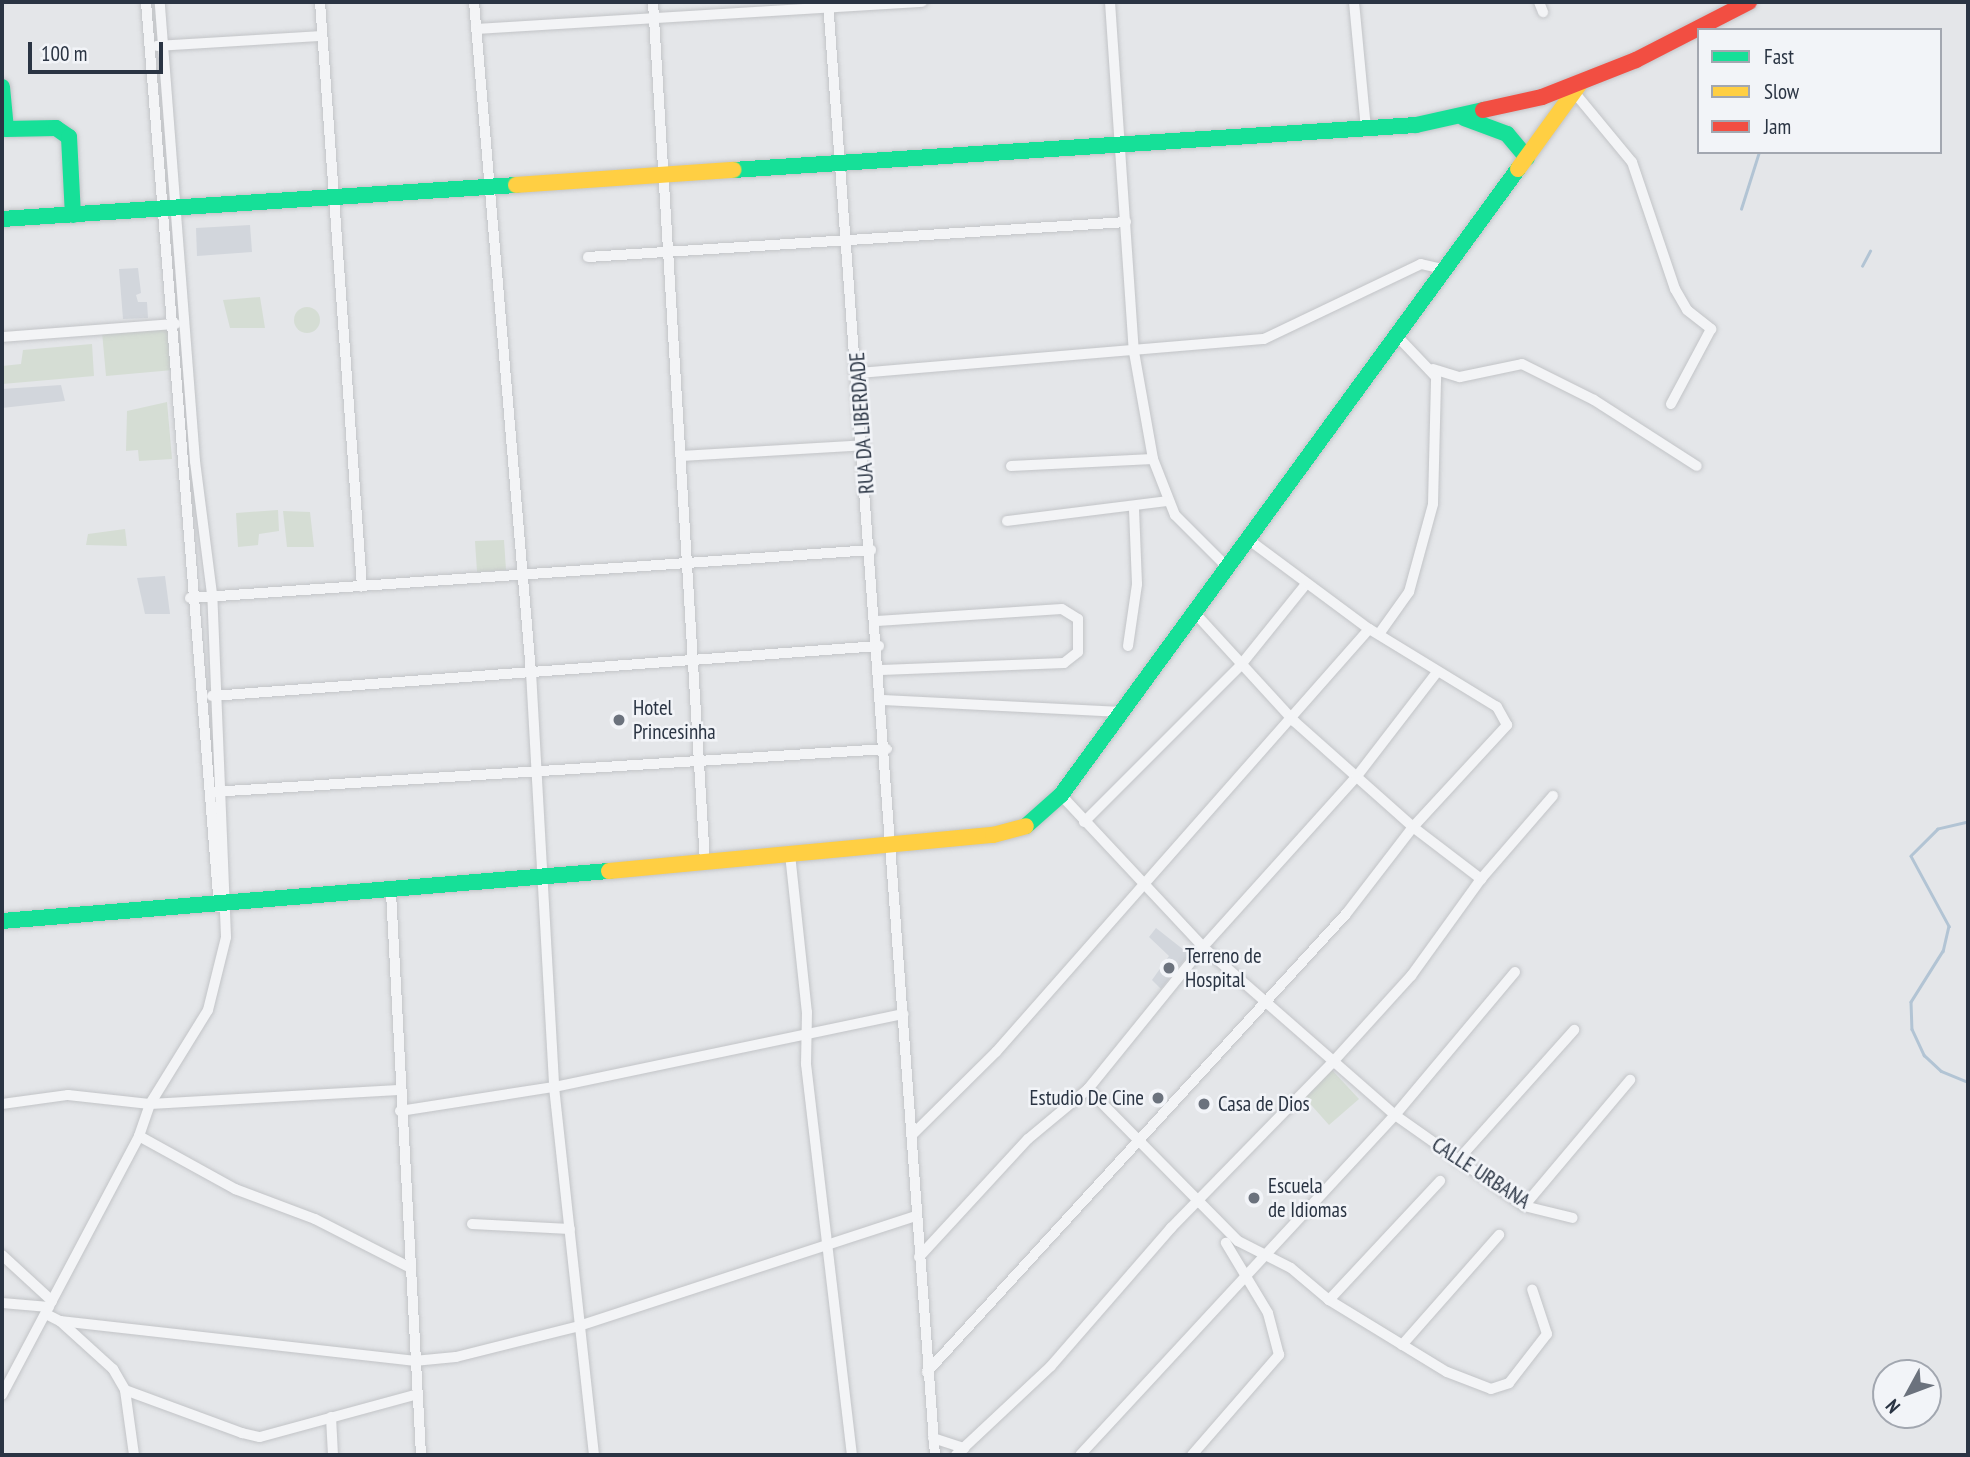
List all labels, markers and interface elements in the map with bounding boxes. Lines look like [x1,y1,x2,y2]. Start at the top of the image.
scale bar [32,28,166,72]
legend [1697,28,1942,154]
text: 100 m [41,40,87,67]
text: Fast [1764,43,1794,70]
text: Slow [1764,78,1799,105]
text: Jam [1764,113,1791,140]
street label: RUA DA LIBERDADE [844,351,880,495]
place label: Hotel Princesinha [633,695,716,745]
marker: Hotel Princesinha [611,712,627,728]
place label: Terreno de Hospital [1185,943,1262,993]
marker: Terreno de Hospital [1159,958,1179,978]
place label: Estudio De Cine [1030,1085,1144,1111]
marker: Estudio De Cine [1150,1090,1166,1106]
place label: Casa de Dios [1218,1091,1310,1117]
marker: Casa de Dios [1196,1096,1212,1112]
street label: CALLE URBANA [1427,1132,1535,1214]
place label: Escuela de Idiomas [1268,1173,1347,1223]
marker: Escuela de Idiomas [1246,1190,1262,1206]
north arrow [1872,1359,1942,1429]
text: N [1880,1395,1905,1418]

